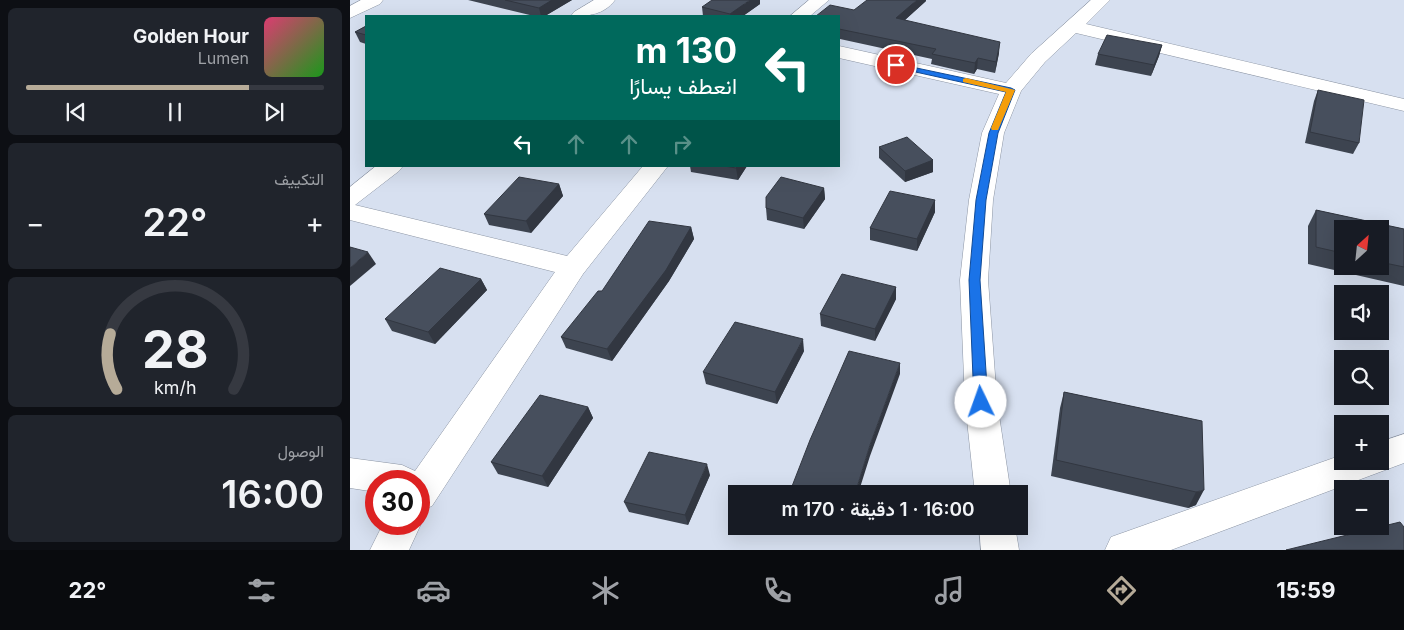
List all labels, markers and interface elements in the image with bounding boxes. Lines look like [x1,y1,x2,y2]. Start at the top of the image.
text: Golden Hour [133,25,249,48]
text: 130 m [635,29,737,71]
icon: left [755,35,820,100]
pin [875,44,917,86]
text: Lumen [198,48,249,68]
icon: arrive [882,51,910,79]
text: انعطف يسارًا [629,73,737,99]
icon: previous [62,98,90,126]
icon: pause [161,98,189,126]
icon: next [260,98,288,126]
icon: left [509,130,537,158]
icon: ahead [562,130,590,158]
icon: ahead [615,130,643,158]
icon: right [668,130,696,158]
text: التكييف [274,169,324,189]
text: 22° [143,199,207,245]
text: − [26,206,45,240]
text: + [305,206,324,240]
north arrow [1334,220,1389,275]
map controls [1334,220,1389,535]
button: sound [1334,285,1389,340]
text: 28 [142,318,208,381]
button: search [1334,350,1389,405]
position arrow [954,375,1006,427]
text: km/h [154,377,196,398]
button: + [1334,415,1389,470]
text: الوصول [278,441,324,461]
speed limit sign: 30 [365,470,430,535]
text: 16:00 [221,471,324,517]
button: − [1334,480,1389,535]
text: 16:00 · 1 دقيقة · 170 m [781,498,975,521]
icon: filters [244,573,279,608]
icon: car [416,573,451,608]
icon: climate [588,573,623,608]
icon: phone [760,573,795,608]
icon: music [932,573,967,608]
icon: directions [1104,573,1139,608]
text: 22° [69,577,106,603]
text: 15:59 [1276,577,1335,603]

